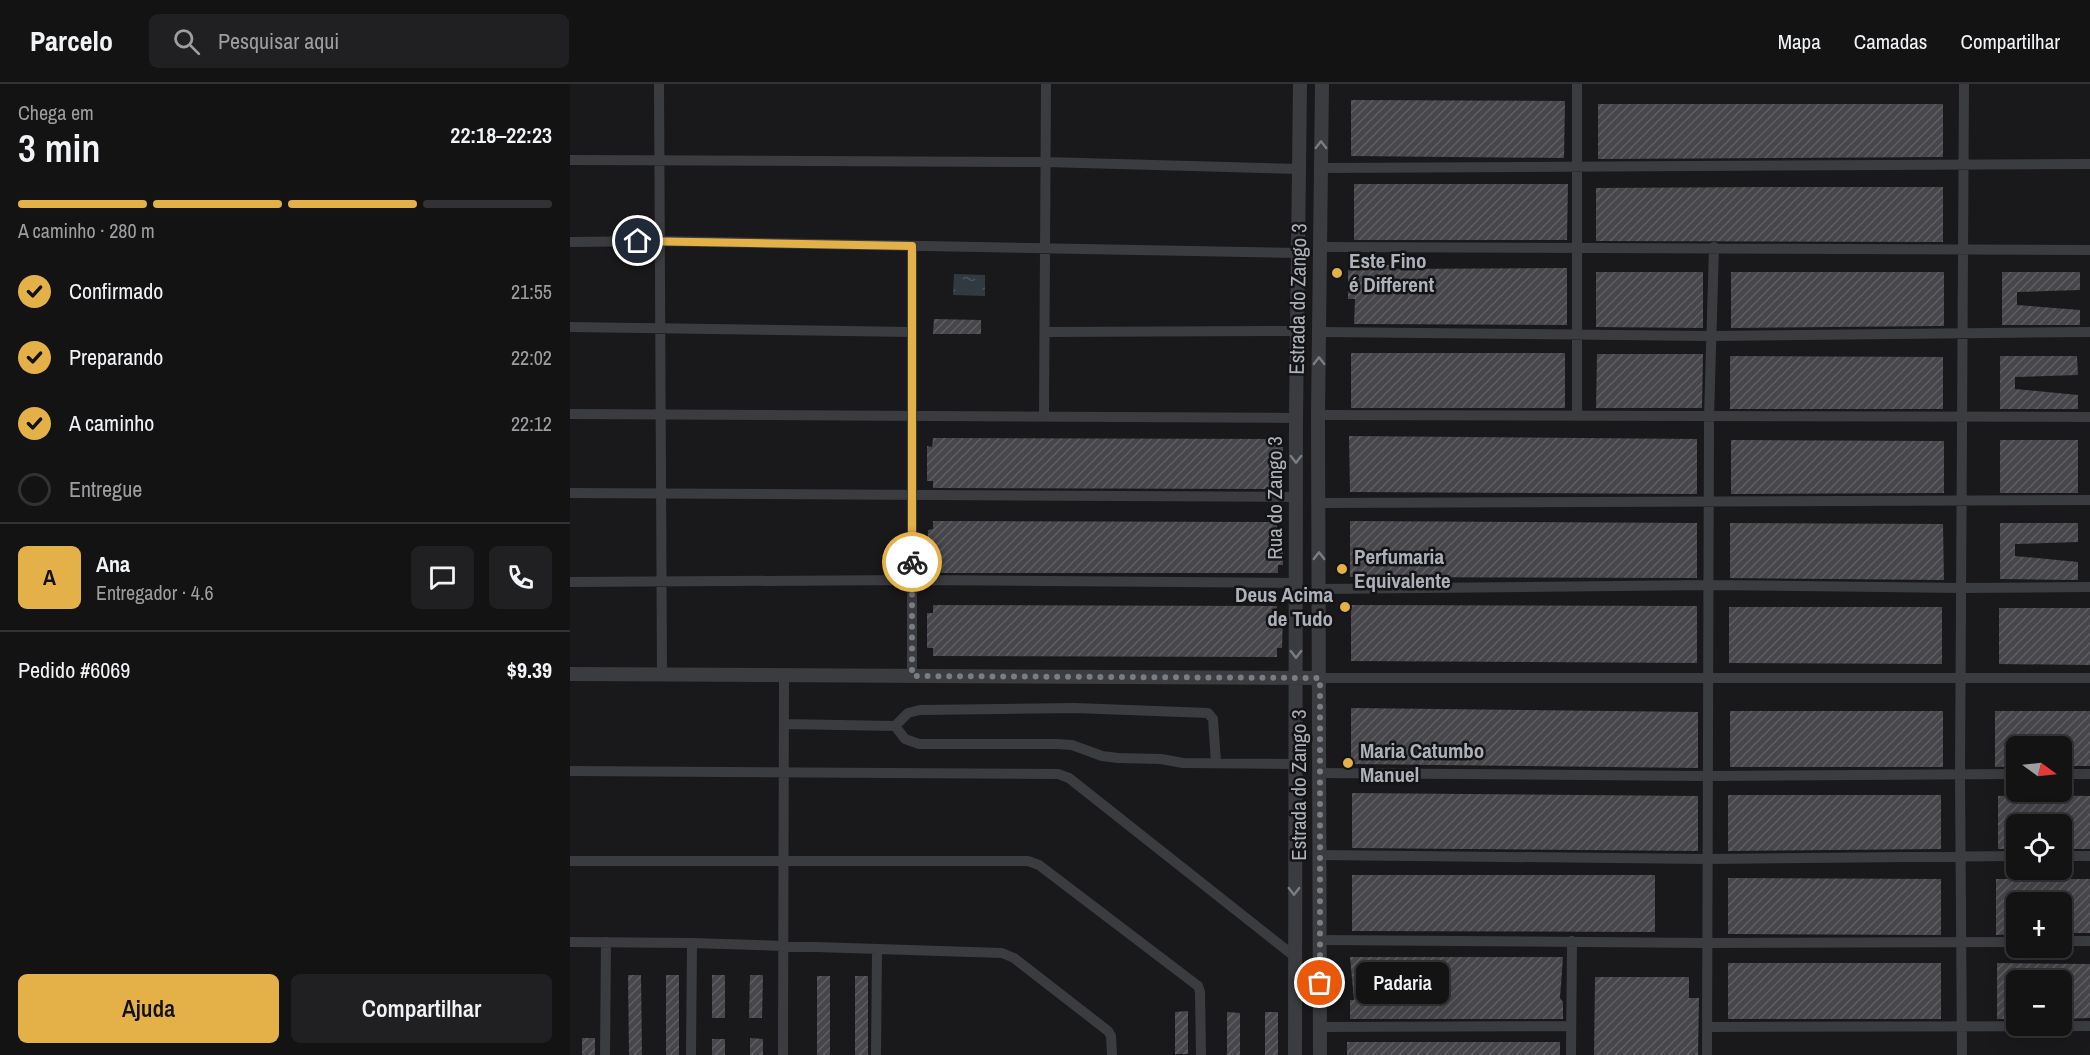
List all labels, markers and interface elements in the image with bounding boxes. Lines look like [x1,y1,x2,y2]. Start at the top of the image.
search box [149,14,569,68]
text: Parcelo [30,22,113,60]
icon: search [170,25,203,58]
text: Pesquisar aqui [218,26,339,56]
text: Mapa [1778,27,1821,56]
text: Camadas [1854,27,1927,56]
text: Compartilhar [1960,27,2060,56]
text: Chega em [18,99,94,126]
text: 22:18–22:23 [450,120,552,150]
text: 3 min [18,122,100,174]
one-way arrow [1315,140,1327,149]
pin [612,215,663,266]
text: A caminho · 280 m [18,217,155,244]
street label: Estrada do Zango 3 [1282,223,1313,375]
icon: home [621,224,654,257]
place label: Este Fino é Different [1349,246,1434,299]
marker: Este Fino é Different [1330,266,1344,280]
icon: check [18,275,51,308]
text: Confirmado [69,276,163,306]
text: 21:55 [511,278,552,305]
icon: check [18,341,51,374]
text: Preparando [69,342,163,372]
text: 22:02 [511,344,552,371]
one-way arrow [1313,356,1325,365]
icon: check [18,407,51,440]
text: A caminho [69,408,154,438]
text: 22:12 [511,410,552,437]
street label: Rua do Zango 3 [1260,436,1289,560]
one-way arrow [1290,454,1302,463]
text: Entregue [69,474,142,504]
courier [882,532,942,592]
place label: Perfumaria Equivalente [1354,542,1451,595]
button: chat [411,546,474,609]
button: phone [489,546,552,609]
icon: bike [896,546,929,579]
text: Ana [96,549,130,579]
one-way arrow [1313,551,1325,560]
text: A [43,562,56,592]
marker: Perfumaria Equivalente [1335,562,1349,576]
text: Entregador · 4.6 [96,579,214,606]
place label: Deus Acima de Tudo [1235,580,1333,633]
marker: Deus Acima de Tudo [1338,600,1352,614]
one-way arrow [1290,649,1302,658]
text: Pedido #6069 [18,655,130,685]
text: $9.39 [507,655,552,685]
street label: Estrada do Zango 3 [1284,709,1313,861]
place label: Maria Catumbo Manuel [1360,736,1484,789]
north arrow [2006,736,2072,802]
map controls [2006,736,2072,1036]
marker: Maria Catumbo Manuel [1341,756,1355,770]
button: locate [2006,814,2072,880]
one-way arrow [1288,886,1300,895]
button: + [2006,892,2072,958]
pin [1294,957,1345,1008]
callout: Padaria [1356,962,1449,1004]
icon: bag [1303,966,1336,999]
text: Padaria [1373,969,1432,996]
button: − [2006,970,2072,1036]
button: Ajuda [18,974,279,1043]
button: Compartilhar [291,974,552,1043]

